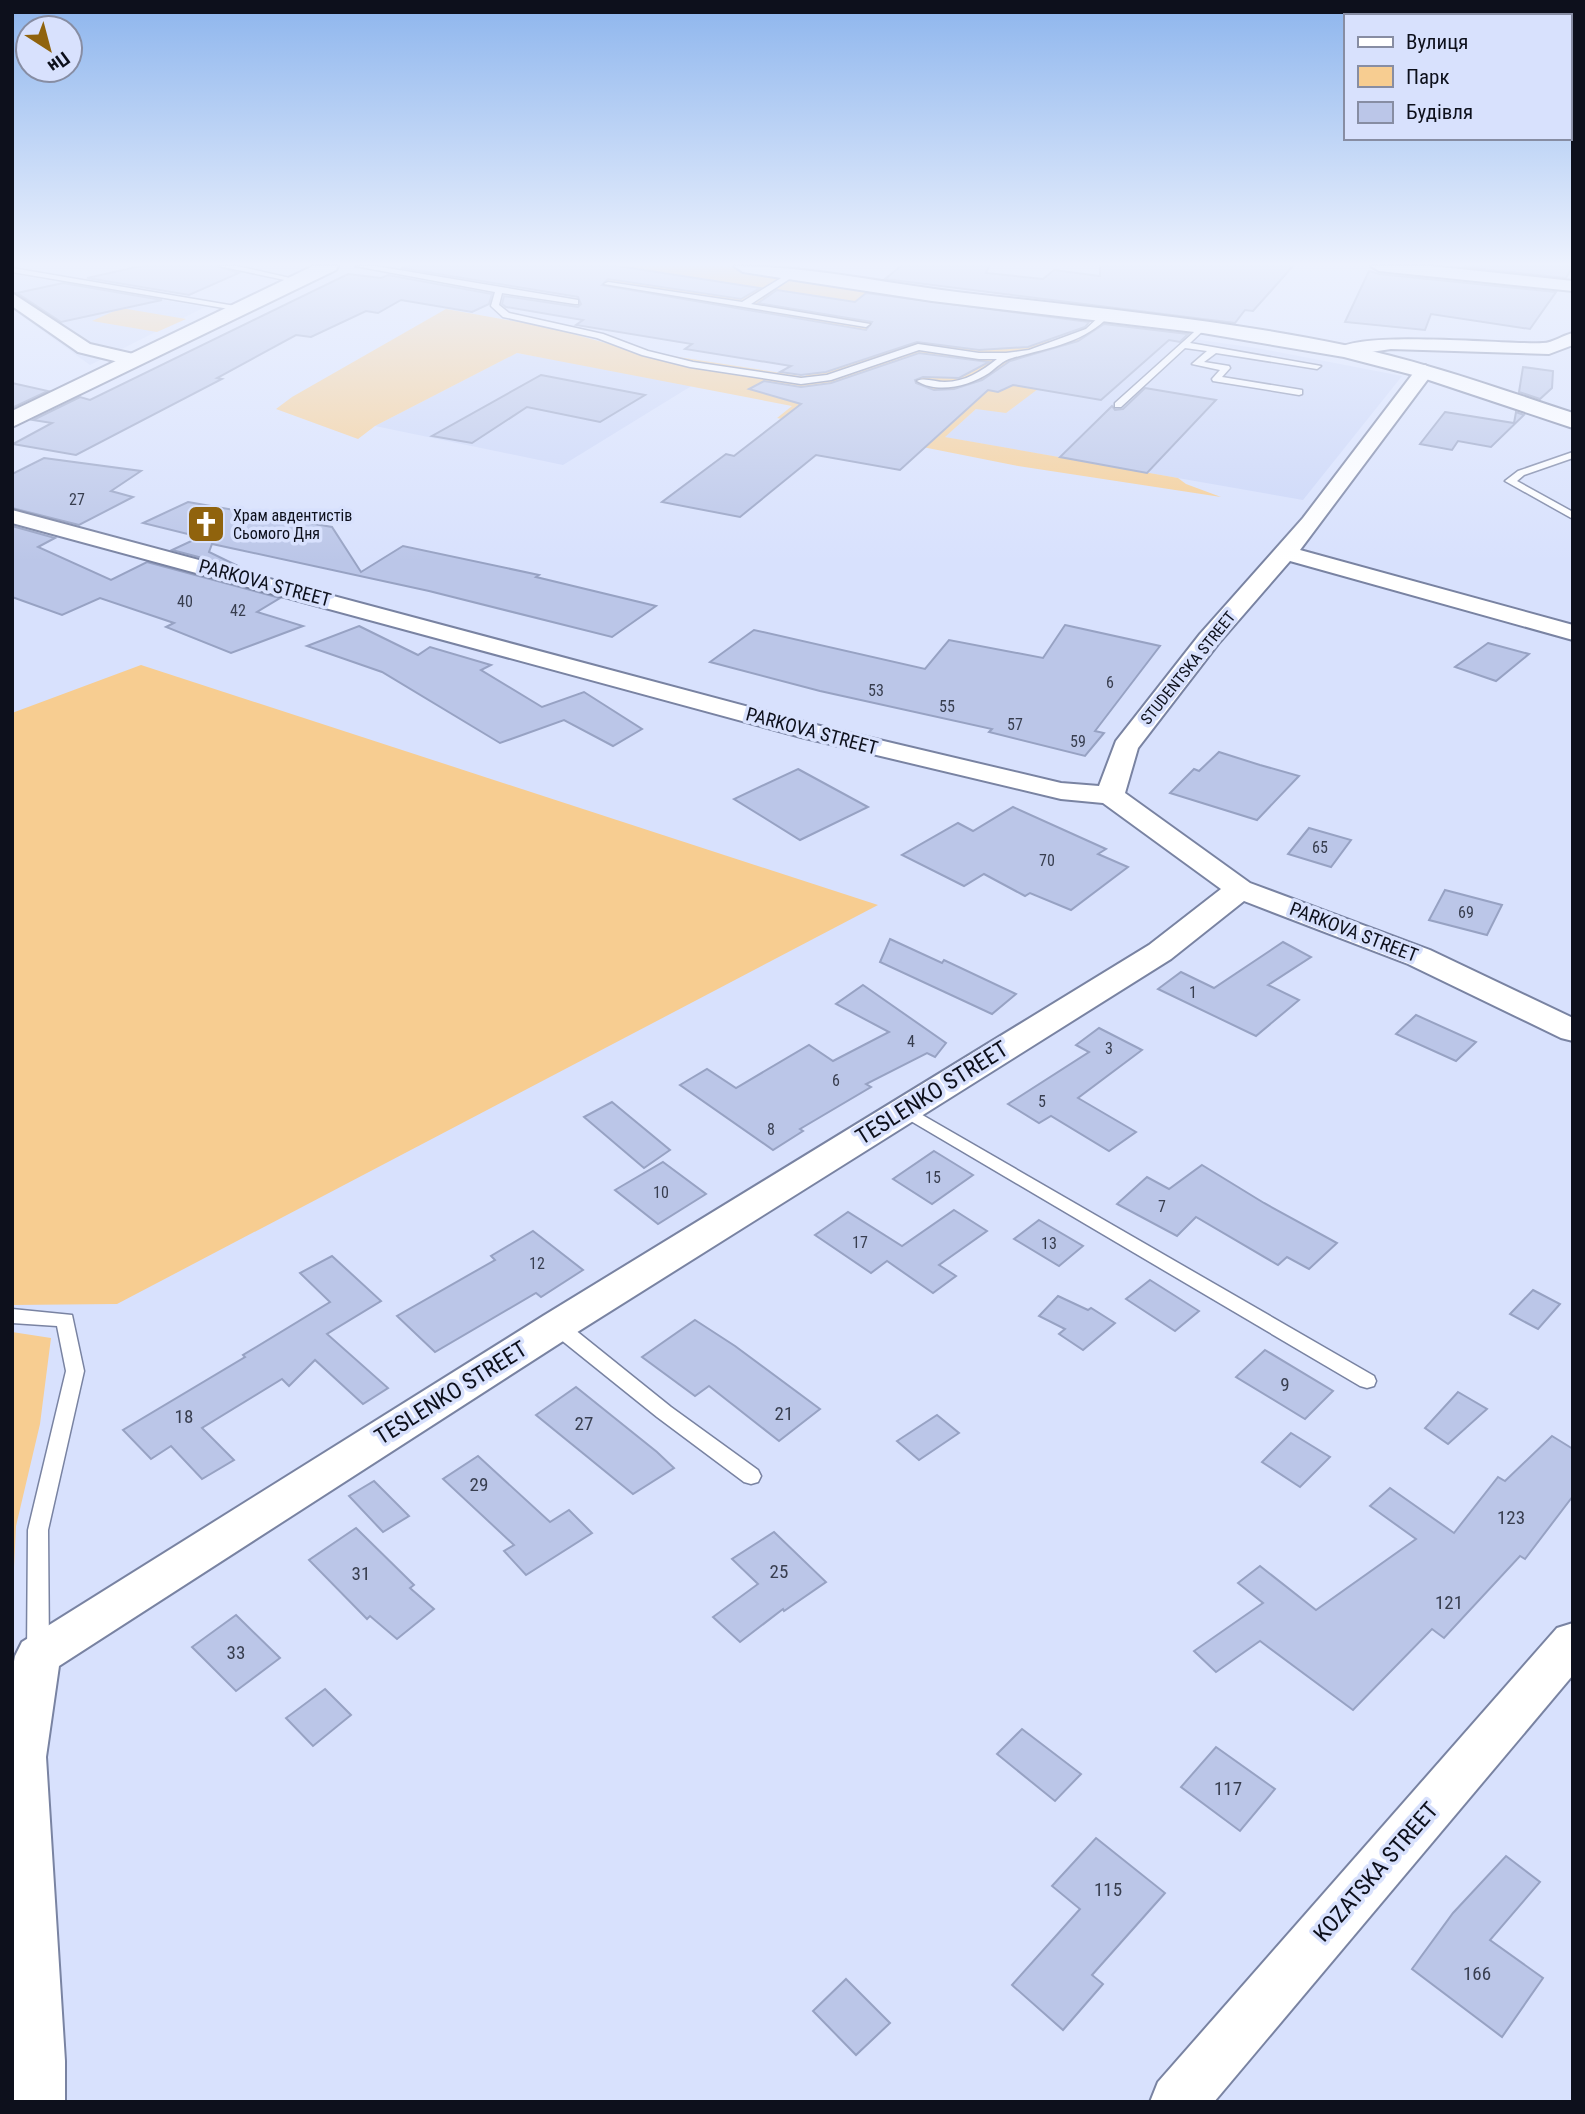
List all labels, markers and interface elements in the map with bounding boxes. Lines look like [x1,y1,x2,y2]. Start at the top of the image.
north arrow [14,14,84,84]
legend [1344,14,1571,140]
text: Вулиця [1406,30,1468,54]
text: Пн [43,47,74,78]
text: Парк [1406,65,1450,89]
text: Будівля [1406,100,1473,124]
house number: 27 [69,490,85,509]
church icon: Храм авдентистів Сьомого Дня [185,503,227,545]
place label: Храм авдентистів Сьомого Дня [233,506,352,543]
street label: PARKOVA STREET [197,554,334,612]
house number: 40 [177,592,193,611]
house number: 42 [230,601,246,620]
street label: STUDENTSKA STREET [1137,608,1239,728]
house number: 6 [1106,673,1114,692]
house number: 53 [868,681,884,700]
house number: 55 [939,697,955,716]
street label: PARKOVA STREET [744,702,881,760]
house number: 57 [1007,715,1023,734]
house number: 59 [1070,732,1086,751]
house number: 65 [1312,838,1328,857]
house number: 70 [1039,851,1055,870]
street label: PARKOVA STREET [1287,897,1422,967]
house number: 69 [1458,903,1474,922]
house number: 1 [1189,983,1197,1002]
house number: 4 [907,1032,915,1051]
street label: TESLENKO STREET [851,1035,1013,1151]
house number: 3 [1105,1039,1113,1058]
house number: 6 [832,1071,840,1090]
house number: 5 [1038,1092,1046,1111]
house number: 8 [767,1120,775,1139]
house number: 15 [925,1168,941,1187]
house number: 10 [653,1183,669,1202]
house number: 7 [1158,1197,1166,1216]
house number: 17 [852,1233,868,1252]
house number: 13 [1041,1234,1057,1253]
house number: 12 [529,1254,545,1273]
street label: TESLENKO STREET [370,1335,532,1451]
house number: 9 [1280,1373,1290,1396]
house number: 21 [775,1402,793,1425]
house number: 18 [175,1405,193,1428]
house number: 27 [575,1412,593,1435]
house number: 29 [470,1473,488,1496]
house number: 123 [1497,1506,1525,1529]
house number: 25 [770,1560,788,1583]
house number: 31 [352,1562,370,1585]
house number: 121 [1435,1591,1463,1614]
house number: 33 [227,1641,245,1664]
house number: 117 [1214,1777,1242,1800]
street label: KOZATSKA STREET [1308,1797,1444,1947]
house number: 115 [1094,1878,1122,1901]
house number: 166 [1463,1962,1491,1985]

